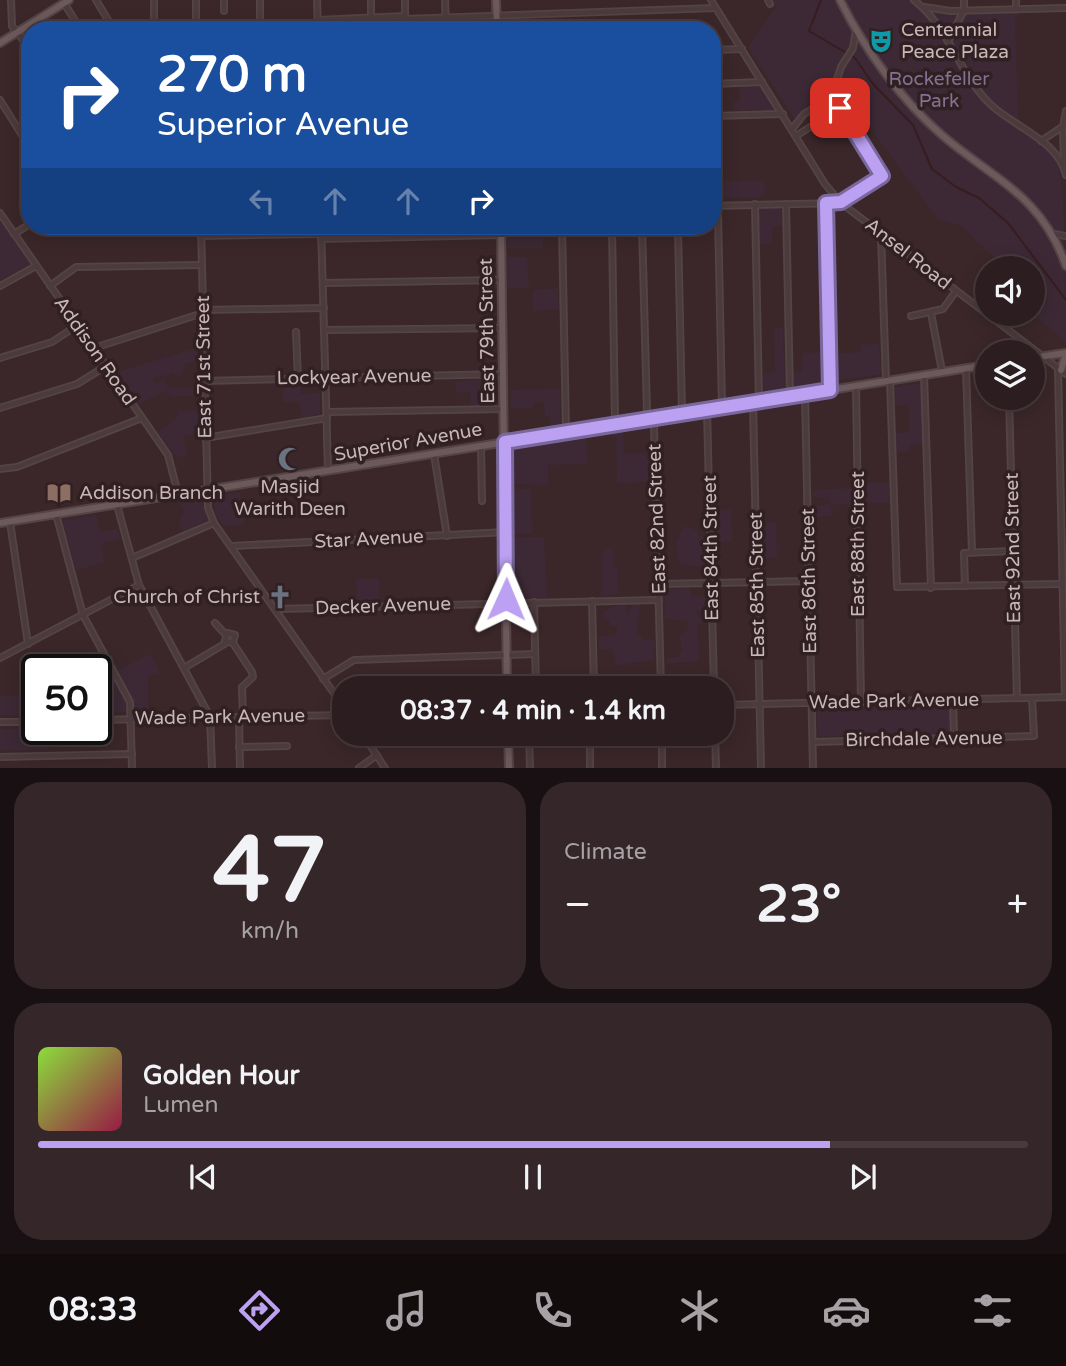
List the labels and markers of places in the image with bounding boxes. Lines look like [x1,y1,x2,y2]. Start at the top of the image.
place label: Centennial Peace Plaza [901,19,1009,63]
theatre icon: Centennial Peace Plaza [867,27,895,55]
pin [810,78,870,138]
mosque icon: Masjid Warith Deen [276,445,304,473]
place label: Masjid Warith Deen [234,476,346,520]
library icon: Addison Branch [45,479,73,507]
place label: Addison Branch [79,482,223,504]
church icon: Church of Christ [266,583,294,611]
place label: Church of Christ [113,586,260,608]

